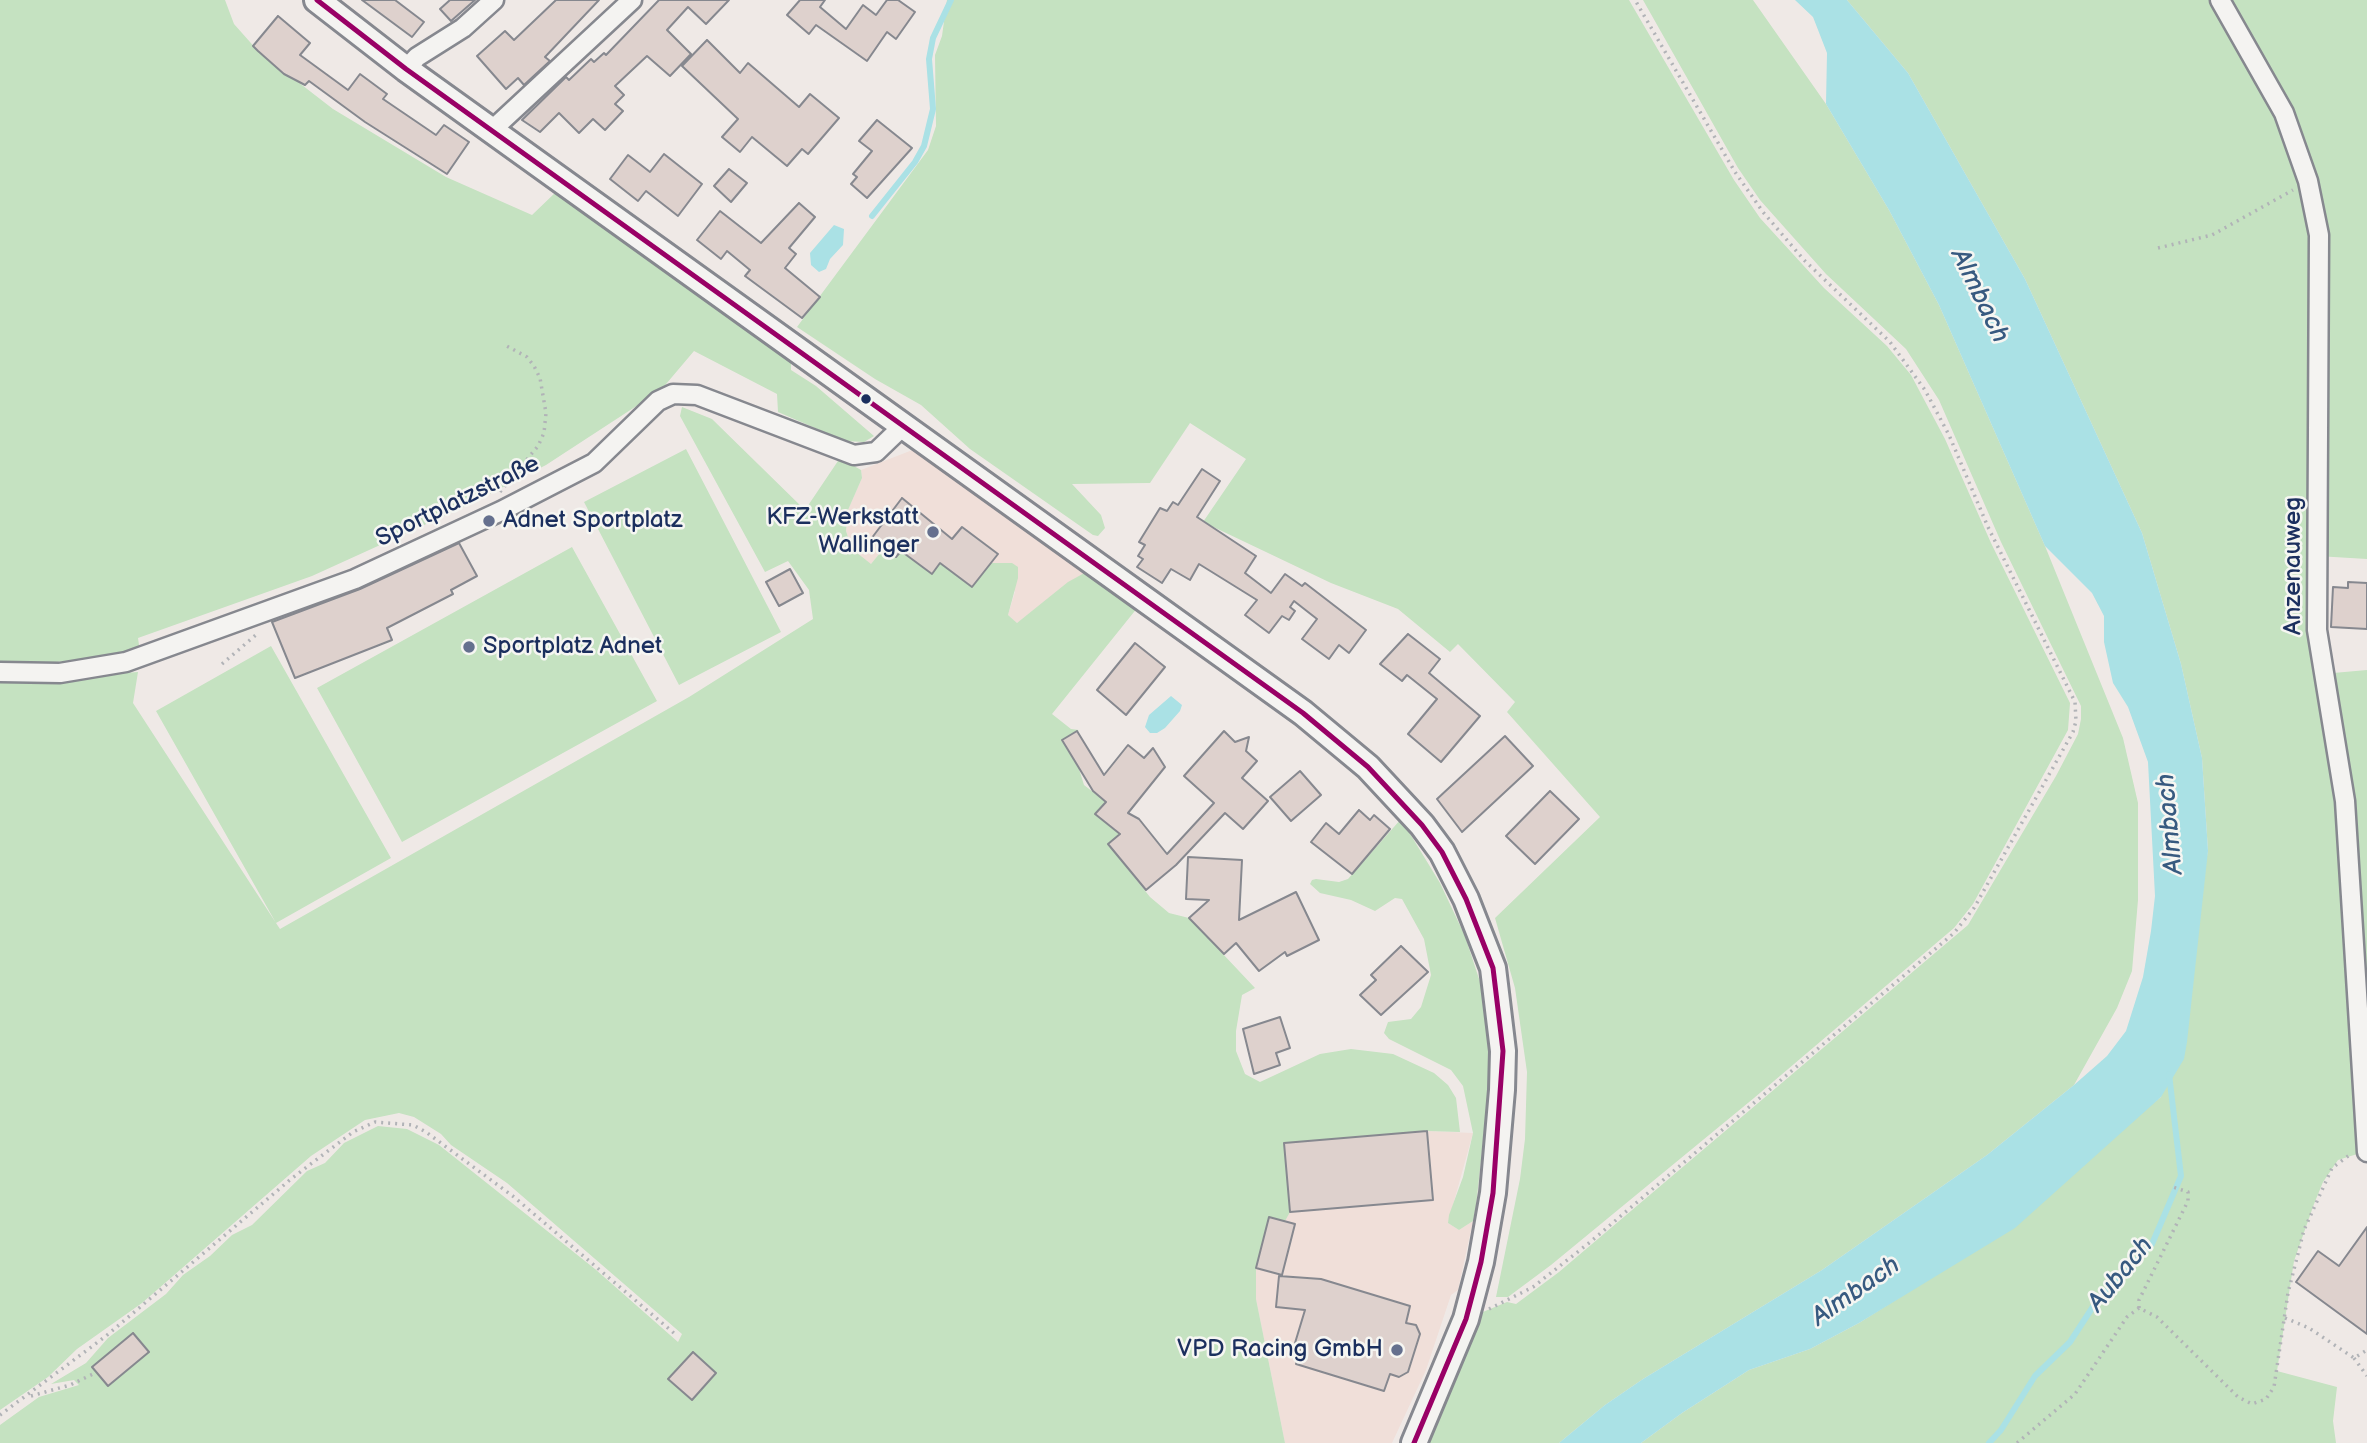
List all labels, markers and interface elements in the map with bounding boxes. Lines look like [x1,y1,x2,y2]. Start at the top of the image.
water label: Almbach [1943,244,2015,348]
unlabelled marker [859,392,873,406]
street label: Sportplatzstraße [371,450,545,554]
street label: Anzenauweg [2280,497,2308,635]
place label: KFZ-Werkstatt Wallinger [766,504,919,560]
place label: Adnet Sportplatz [503,507,682,535]
marker: Adnet Sportplatz [481,513,497,529]
marker: KFZ-Werkstatt Wallinger [925,524,941,540]
place label: Sportplatz Adnet [483,633,662,661]
marker: Sportplatz Adnet [461,639,477,655]
water label: Almbach [2151,772,2191,876]
water label: Aubach [2081,1231,2161,1319]
water label: Almbach [1806,1250,1906,1334]
place label: VPD Racing GmbH [1177,1336,1383,1364]
marker: VPD Racing GmbH [1389,1342,1405,1358]

